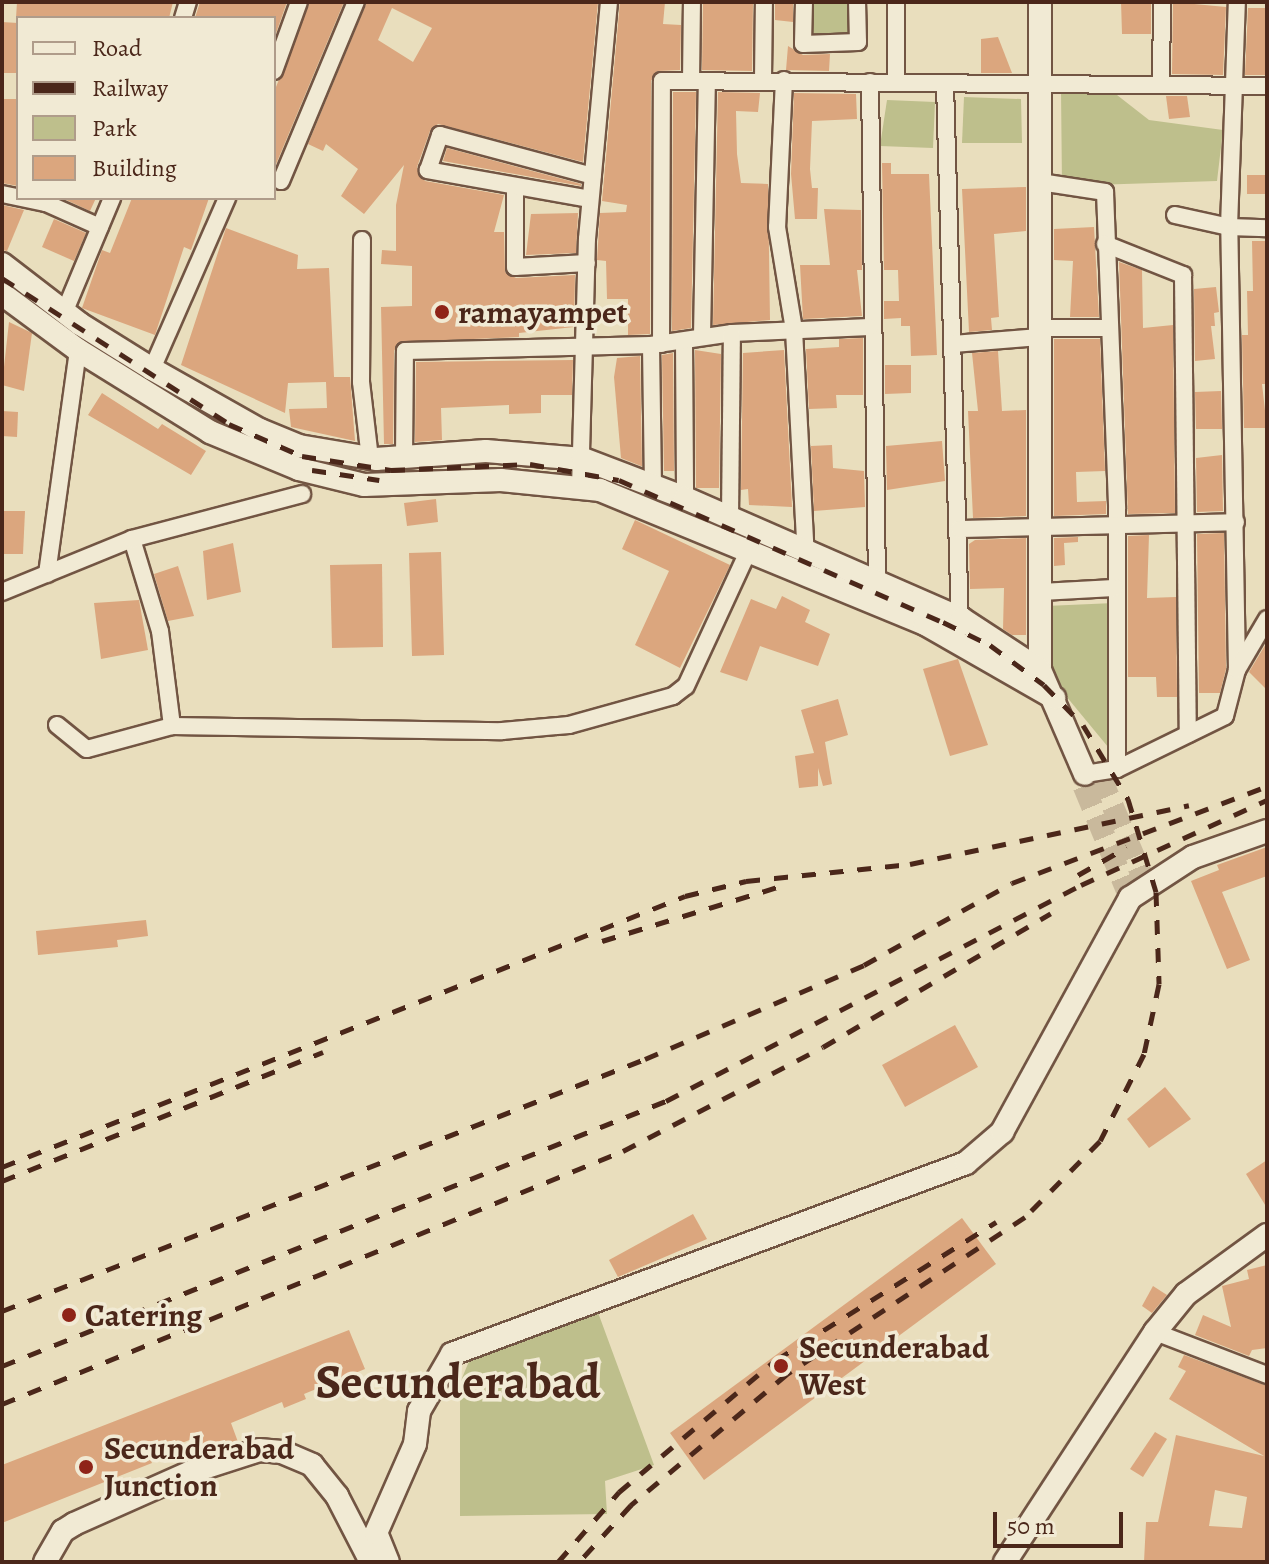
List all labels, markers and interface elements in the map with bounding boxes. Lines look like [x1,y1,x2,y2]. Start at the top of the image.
legend [16,16,276,200]
text: Road [92,32,142,64]
text: Railway [92,72,168,104]
text: Park [92,112,137,144]
text: Building [92,152,177,184]
place label: ramayampet [458,293,627,331]
marker: ramayampet [433,303,451,321]
place label: Catering [85,1296,202,1334]
marker: Catering [60,1306,78,1324]
place label: Secunderabad West [799,1329,989,1404]
district label: Secunderabad [315,1354,601,1412]
marker: Secunderabad West [770,1355,792,1377]
place label: Secunderabad Junction [104,1430,294,1505]
marker: Secunderabad Junction [75,1456,97,1478]
scale bar [997,1496,1127,1546]
text: 50 m [1007,1510,1055,1542]

